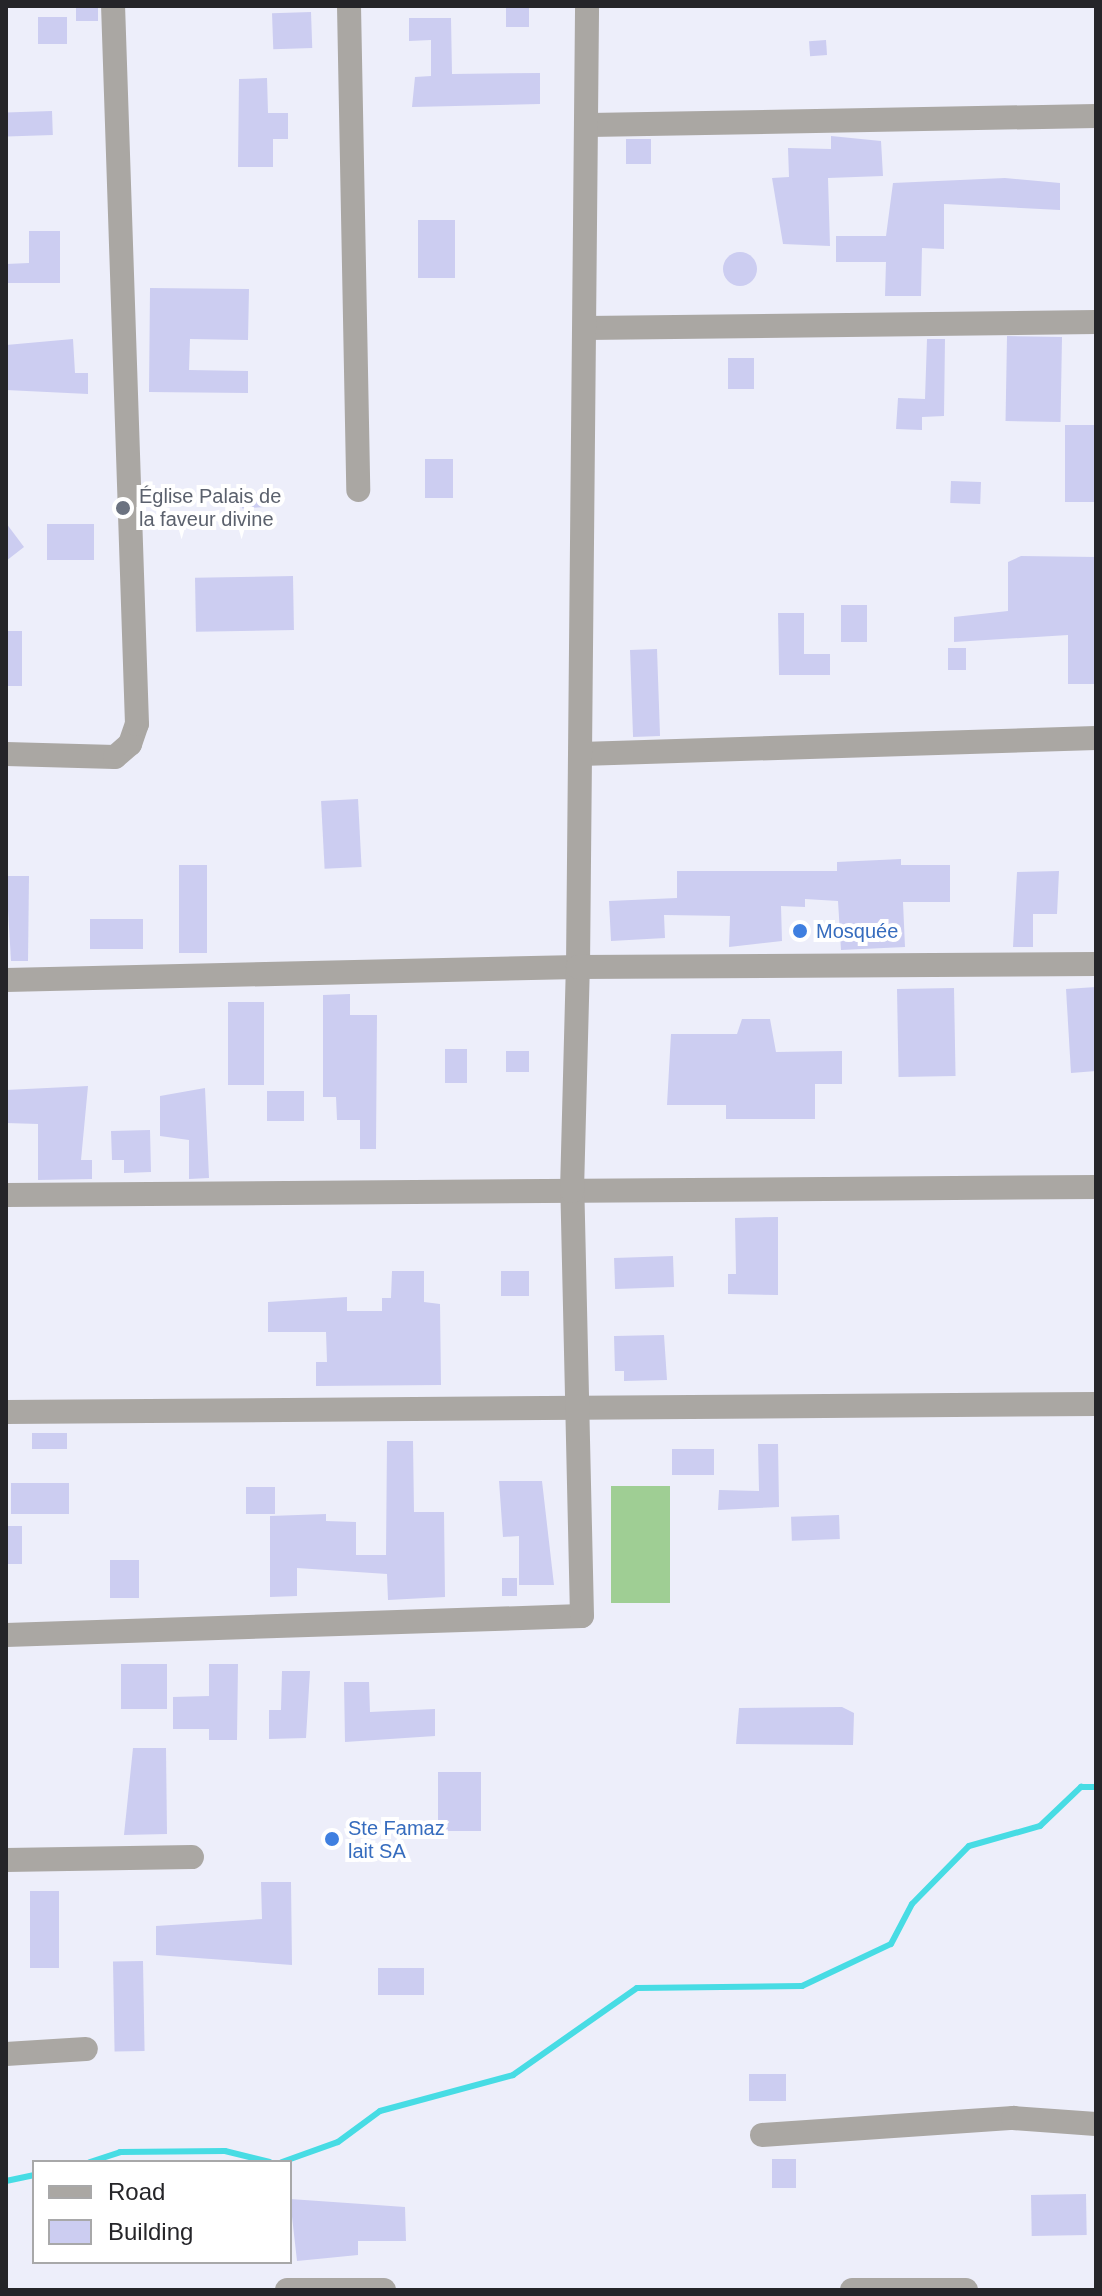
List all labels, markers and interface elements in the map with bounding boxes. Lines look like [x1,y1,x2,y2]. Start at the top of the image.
place label: Église Palais de la faveur divine [139,484,281,531]
marker: Église Palais de la faveur divine [114,499,132,517]
place label: Mosquée [816,919,898,943]
marker: Mosquée [791,922,809,940]
place label: Ste Famaz lait SA [348,1816,445,1863]
marker: Ste Famaz lait SA [323,1830,341,1848]
legend [32,2160,292,2264]
text: Road [108,2178,165,2205]
text: Building [108,2218,193,2245]

